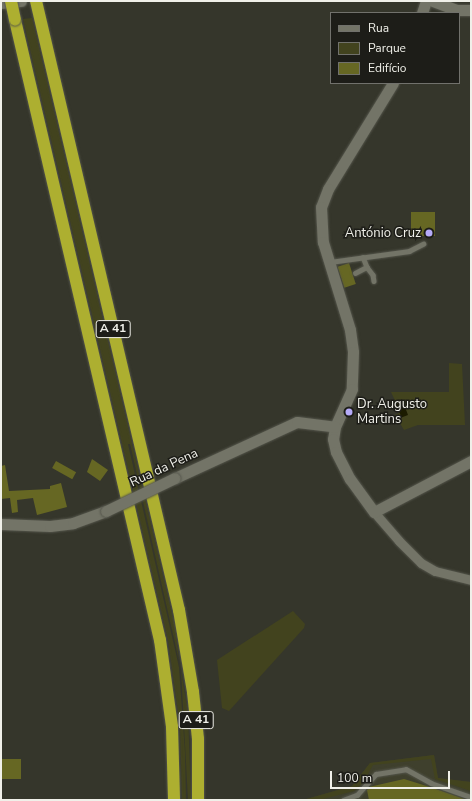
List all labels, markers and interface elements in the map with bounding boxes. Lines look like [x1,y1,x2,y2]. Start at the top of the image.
legend [330,12,460,84]
text: Rua [368,20,389,36]
text: Parque [368,40,406,56]
text: Edifício [368,60,407,76]
place label: António Cruz [345,225,421,241]
marker: António Cruz [424,228,434,238]
road number: A 41 [95,319,131,339]
place label: Dr. Augusto Martins [357,397,427,428]
marker: Dr. Augusto Martins [344,407,354,417]
street label: Rua da Pena [128,445,200,491]
road number: A 41 [178,710,214,730]
scale bar [332,763,452,789]
text: 100 m [337,770,372,786]

